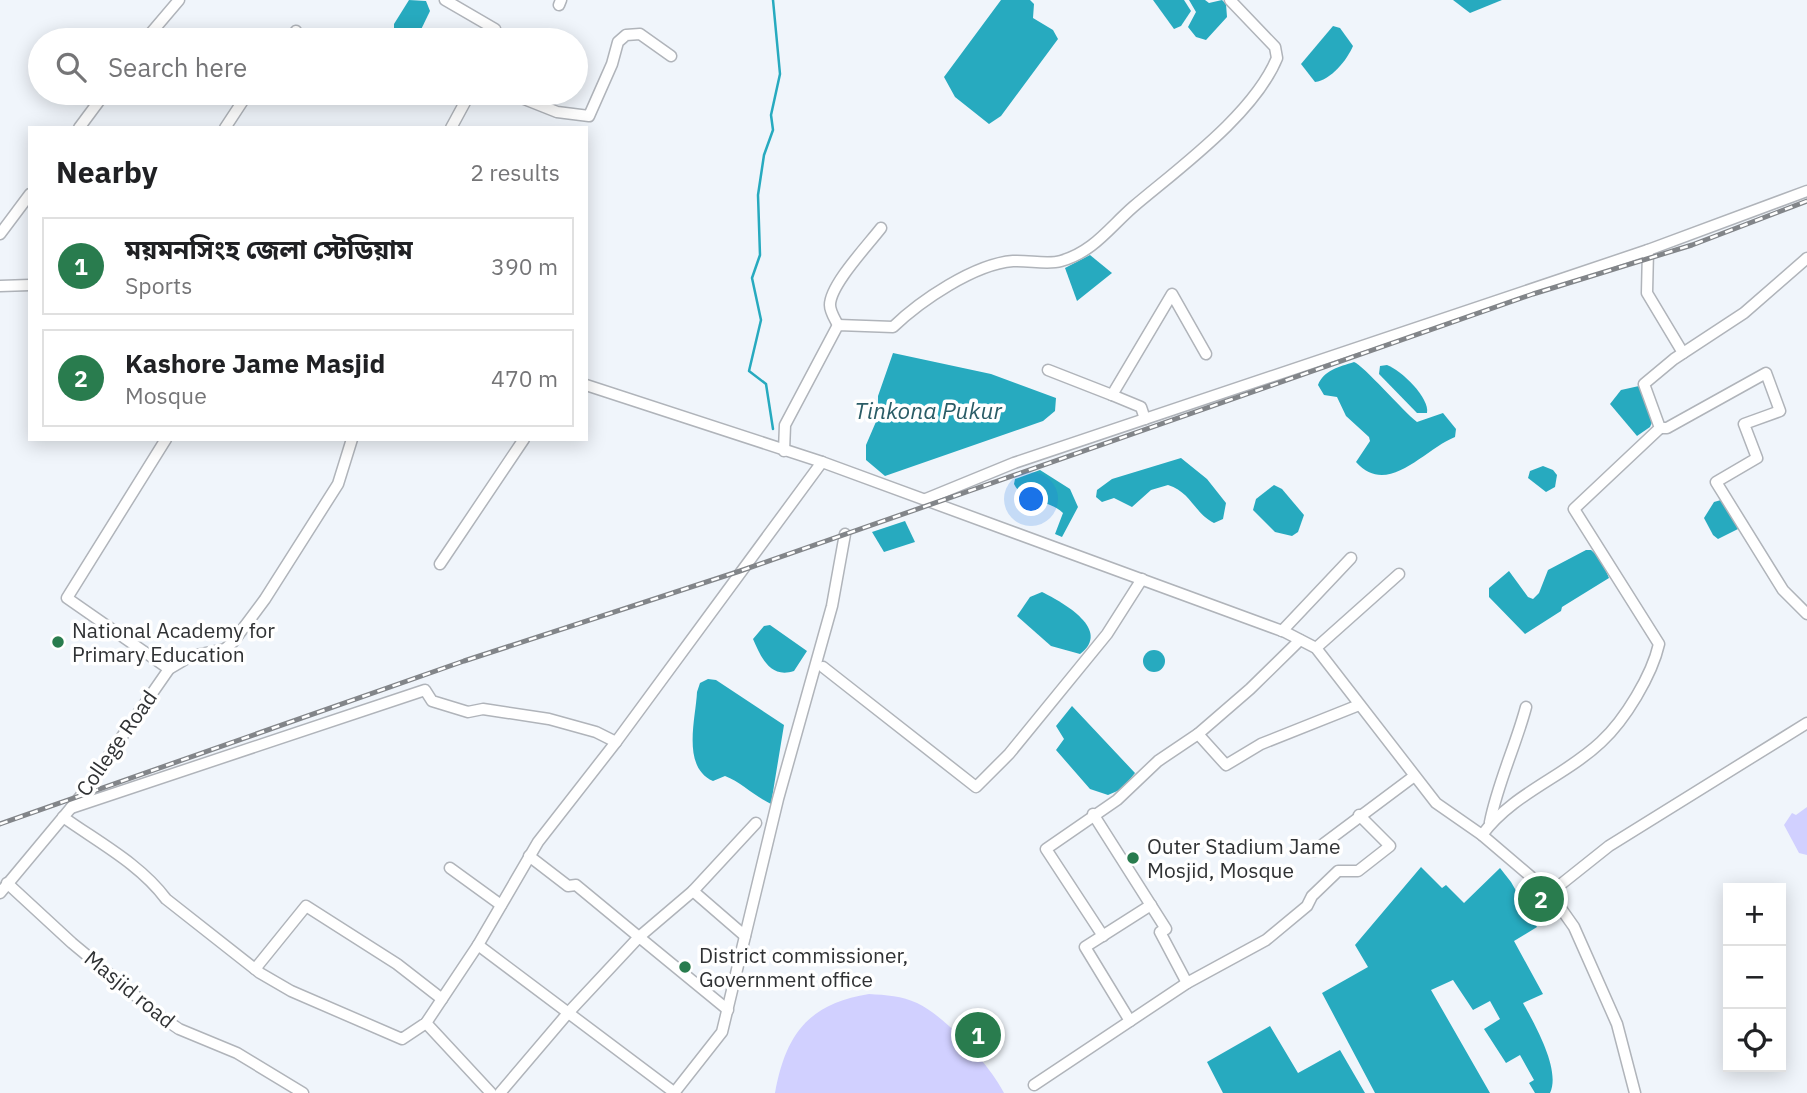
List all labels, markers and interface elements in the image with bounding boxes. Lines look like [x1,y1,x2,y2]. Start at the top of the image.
search box [28,28,588,105]
icon: search [52,48,90,86]
text: Search here [108,50,247,84]
text: Nearby [56,152,158,191]
text: 2 results [470,157,560,187]
text: ময়মনসিংহ জেলা স্টেডিয়াম [125,232,413,266]
text: 1 [74,251,88,281]
text: 390 m [491,251,558,281]
text: Sports [125,270,192,300]
text: Kashore Jame Masjid [125,346,385,380]
text: 2 [74,363,88,393]
text: 470 m [491,363,558,393]
text: Mosque [125,380,207,410]
water label: Tinkona Pukur [854,395,1002,425]
your location [1014,482,1048,516]
place label: National Academy for Primary Education [72,616,275,668]
marker: National Academy for Primary Education [50,634,66,650]
street label: College Road [69,684,163,802]
place label: Outer Stadium Jame Mosjid, Mosque [1147,832,1341,884]
marker: Outer Stadium Jame Mosjid, Mosque [1125,850,1141,866]
pin: 2 [1518,873,1564,925]
map controls [1723,883,1786,1072]
button: + [1723,883,1786,946]
place label: District commissioner, Government office [699,941,908,993]
street label: Masjid road [79,944,181,1034]
button: − [1723,946,1786,1009]
marker: District commissioner, Government office [677,959,693,975]
pin: 1 [955,1009,1001,1061]
button: locate [1723,1009,1786,1072]

